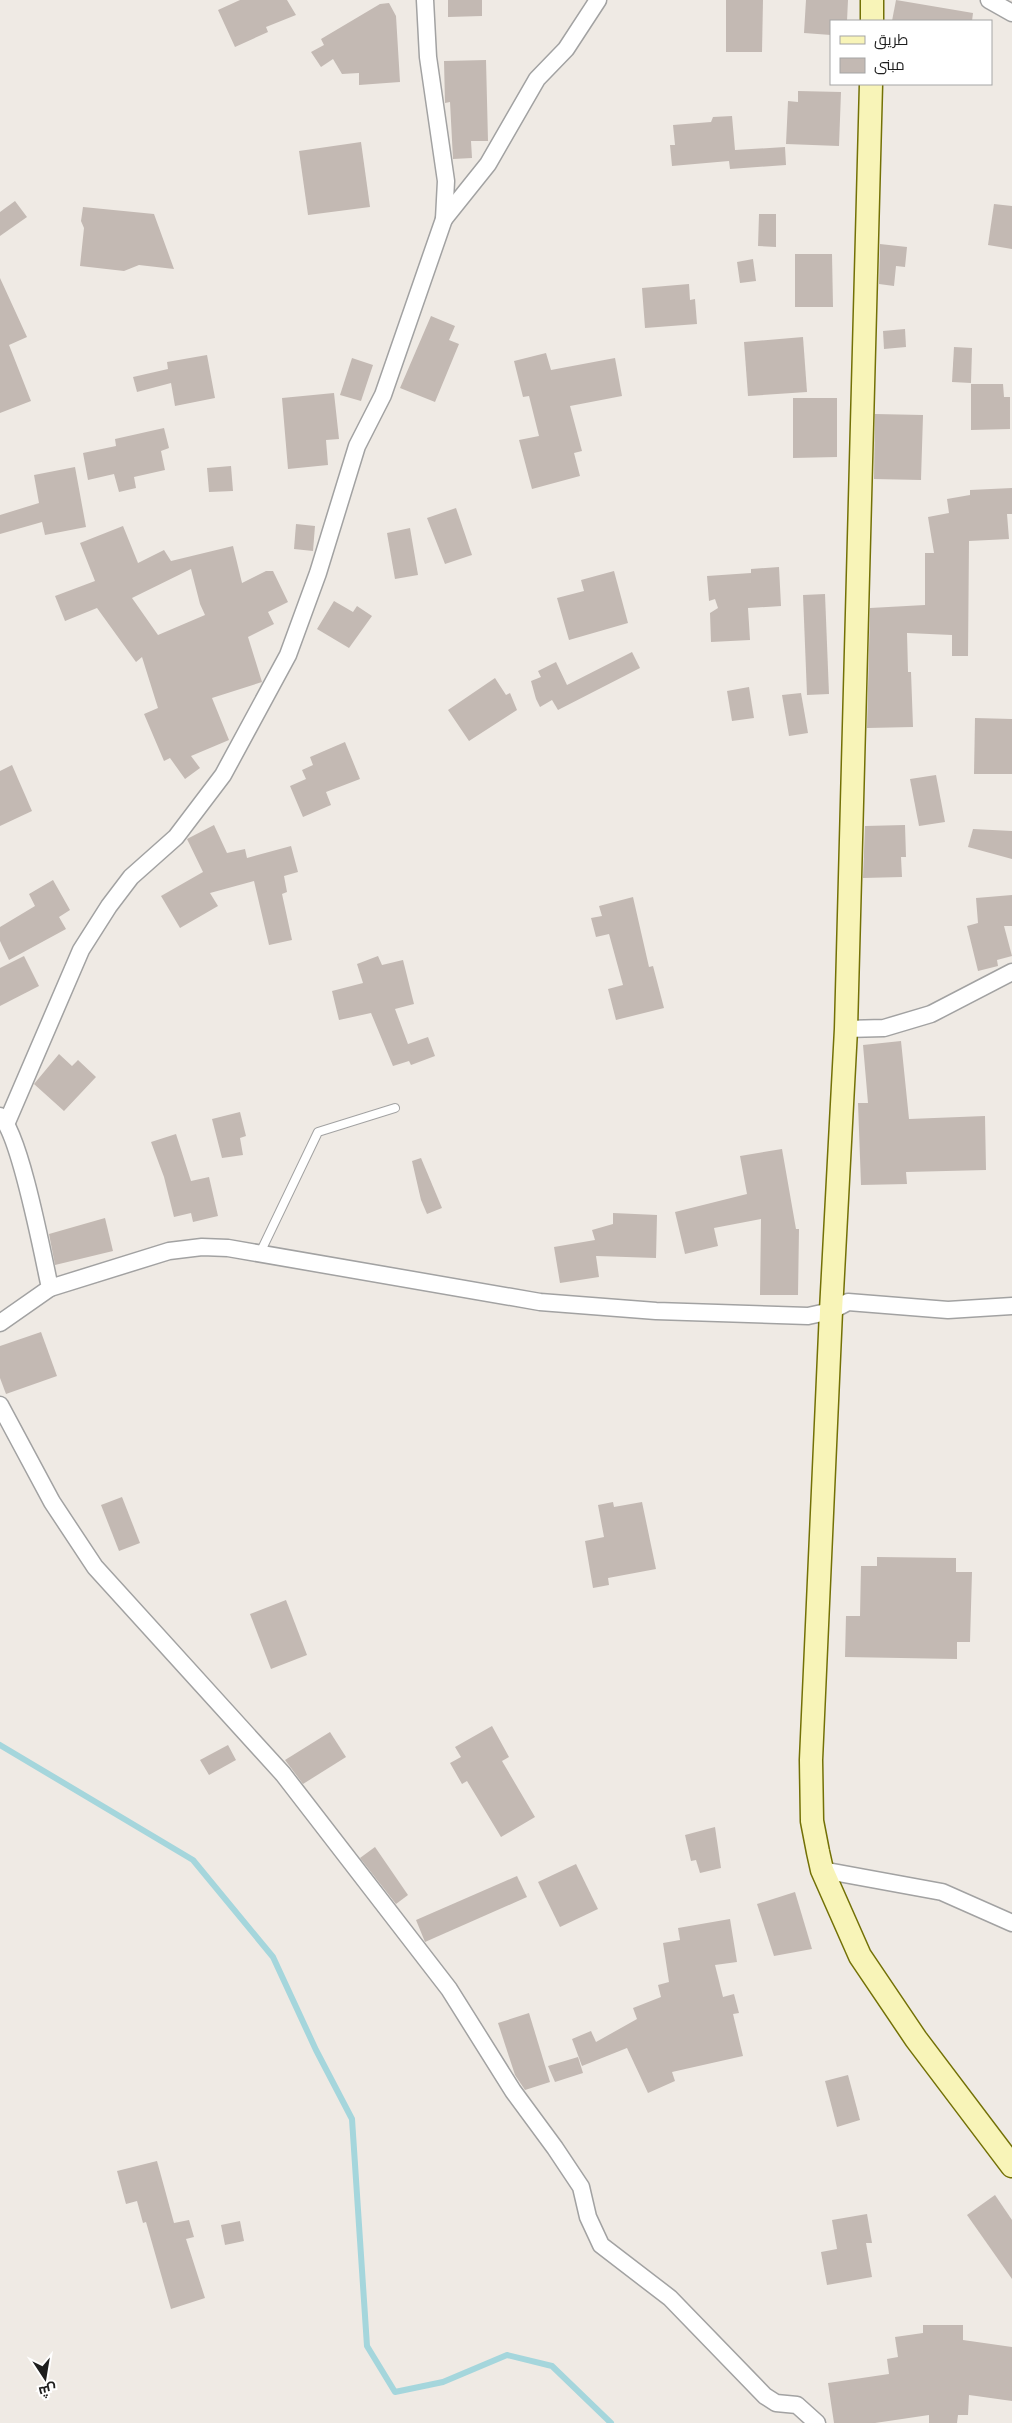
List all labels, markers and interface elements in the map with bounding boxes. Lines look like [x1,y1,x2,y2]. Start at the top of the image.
legend [830,20,992,85]
text: طريق [874,31,908,50]
text: مبنى [874,56,905,75]
north arrow [20,2353,70,2403]
text: ش [37,2380,58,2401]

